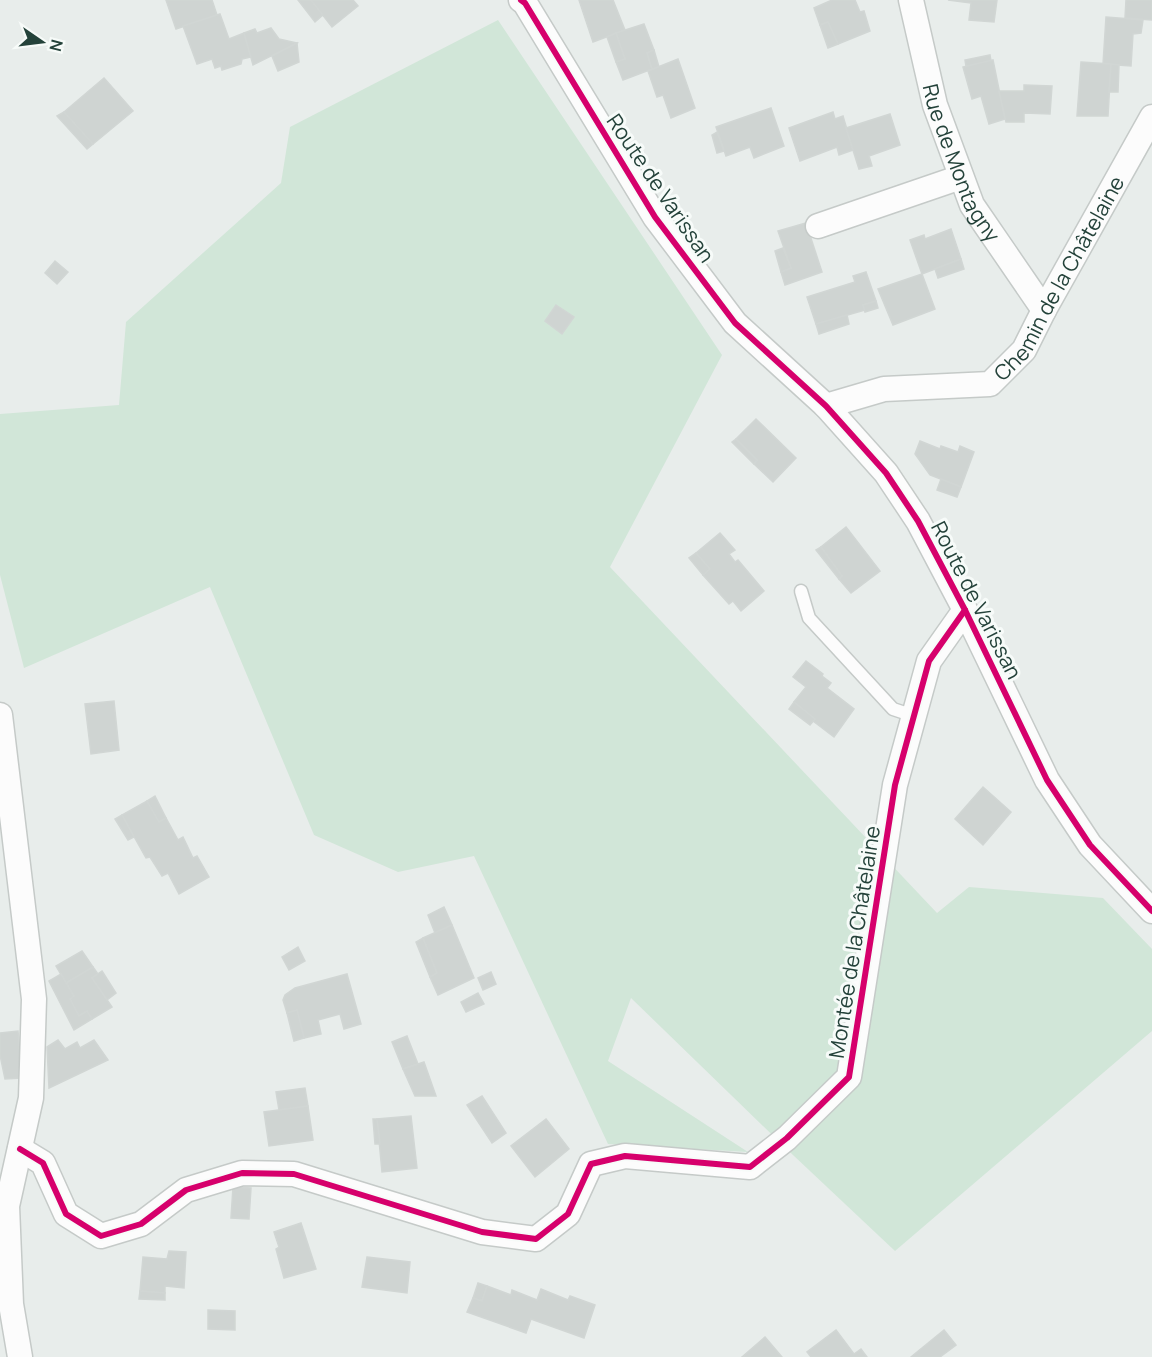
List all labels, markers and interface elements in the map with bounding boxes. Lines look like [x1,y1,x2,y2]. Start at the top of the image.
north arrow [12,12,72,72]
text: N [44,37,69,54]
street label: Rue de Montagny [917,81,1007,247]
street label: Route de Varissan [601,108,721,268]
street label: Chemin de la Châtelaine [987,171,1130,387]
street label: Route de Varissan [925,516,1029,684]
street label: Montée de la Châtelaine [822,824,886,1060]

